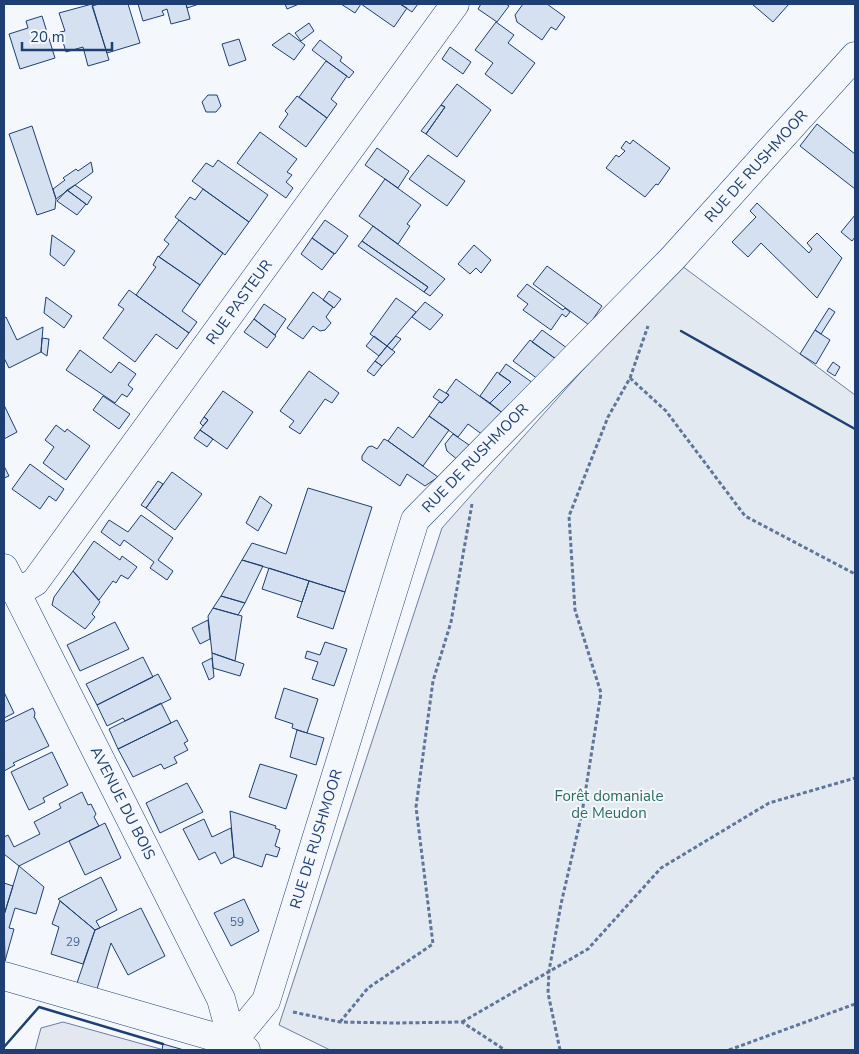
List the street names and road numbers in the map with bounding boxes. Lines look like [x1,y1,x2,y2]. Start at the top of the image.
street label: RUE DE RUSHMOOR [700,106,812,226]
street label: RUE PASTEUR [201,255,277,349]
street label: RUE DE RUSHMOOR [418,399,532,517]
street label: AVENUE DU BOIS [86,743,160,863]
street label: RUE DE RUSHMOOR [285,767,347,911]

